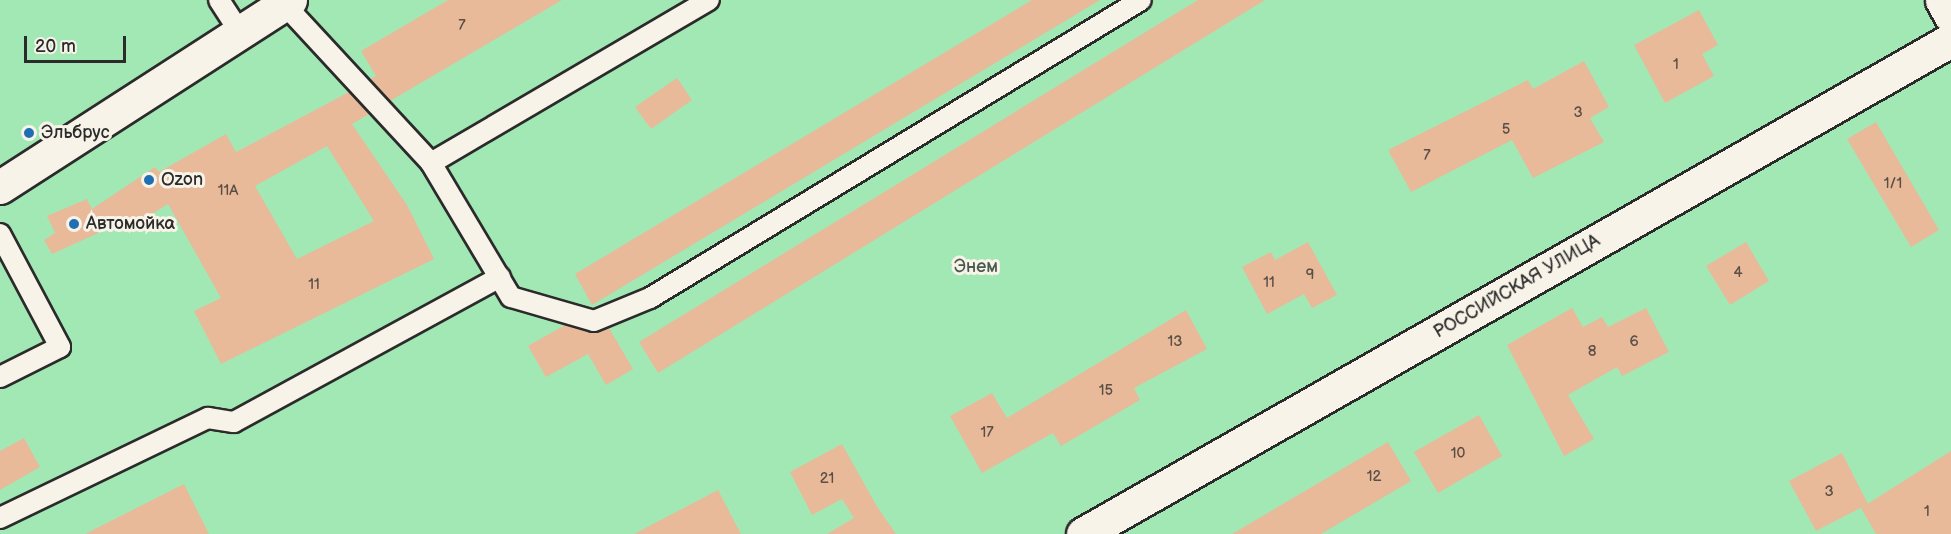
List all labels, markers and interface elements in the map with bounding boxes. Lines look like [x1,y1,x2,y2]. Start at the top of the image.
house number: 7 [458,17,466,35]
scale bar [27,24,129,62]
text: 20 m [35,36,76,57]
house number: 1 [1673,56,1679,74]
house number: 3 [1573,104,1583,122]
house number: 5 [1502,121,1510,139]
place label: Эльбрус [41,122,109,144]
marker: Эльбрус [22,126,36,140]
house number: 7 [1423,147,1431,165]
place label: Ozon [161,169,203,191]
marker: Ozon [142,173,156,187]
house number: 1/1 [1884,175,1902,193]
house number: 11А [218,182,238,200]
place label: Автомойка [86,213,175,235]
marker: Автомойка [67,217,81,231]
street label: РОССИЙСКАЯ УЛИЦА [1430,230,1604,344]
park label: Энем [954,256,998,278]
house number: 4 [1733,264,1743,282]
house number: 9 [1306,266,1314,284]
house number: 11 [1263,274,1275,292]
house number: 11 [308,276,320,294]
house number: 13 [1167,333,1183,351]
house number: 6 [1629,333,1639,351]
house number: 8 [1588,343,1596,361]
house number: 15 [1099,382,1113,400]
house number: 17 [980,424,994,442]
house number: 10 [1451,445,1465,463]
house number: 12 [1367,468,1381,486]
house number: 21 [820,470,834,488]
house number: 3 [1824,483,1834,501]
house number: 1 [1924,503,1930,521]

